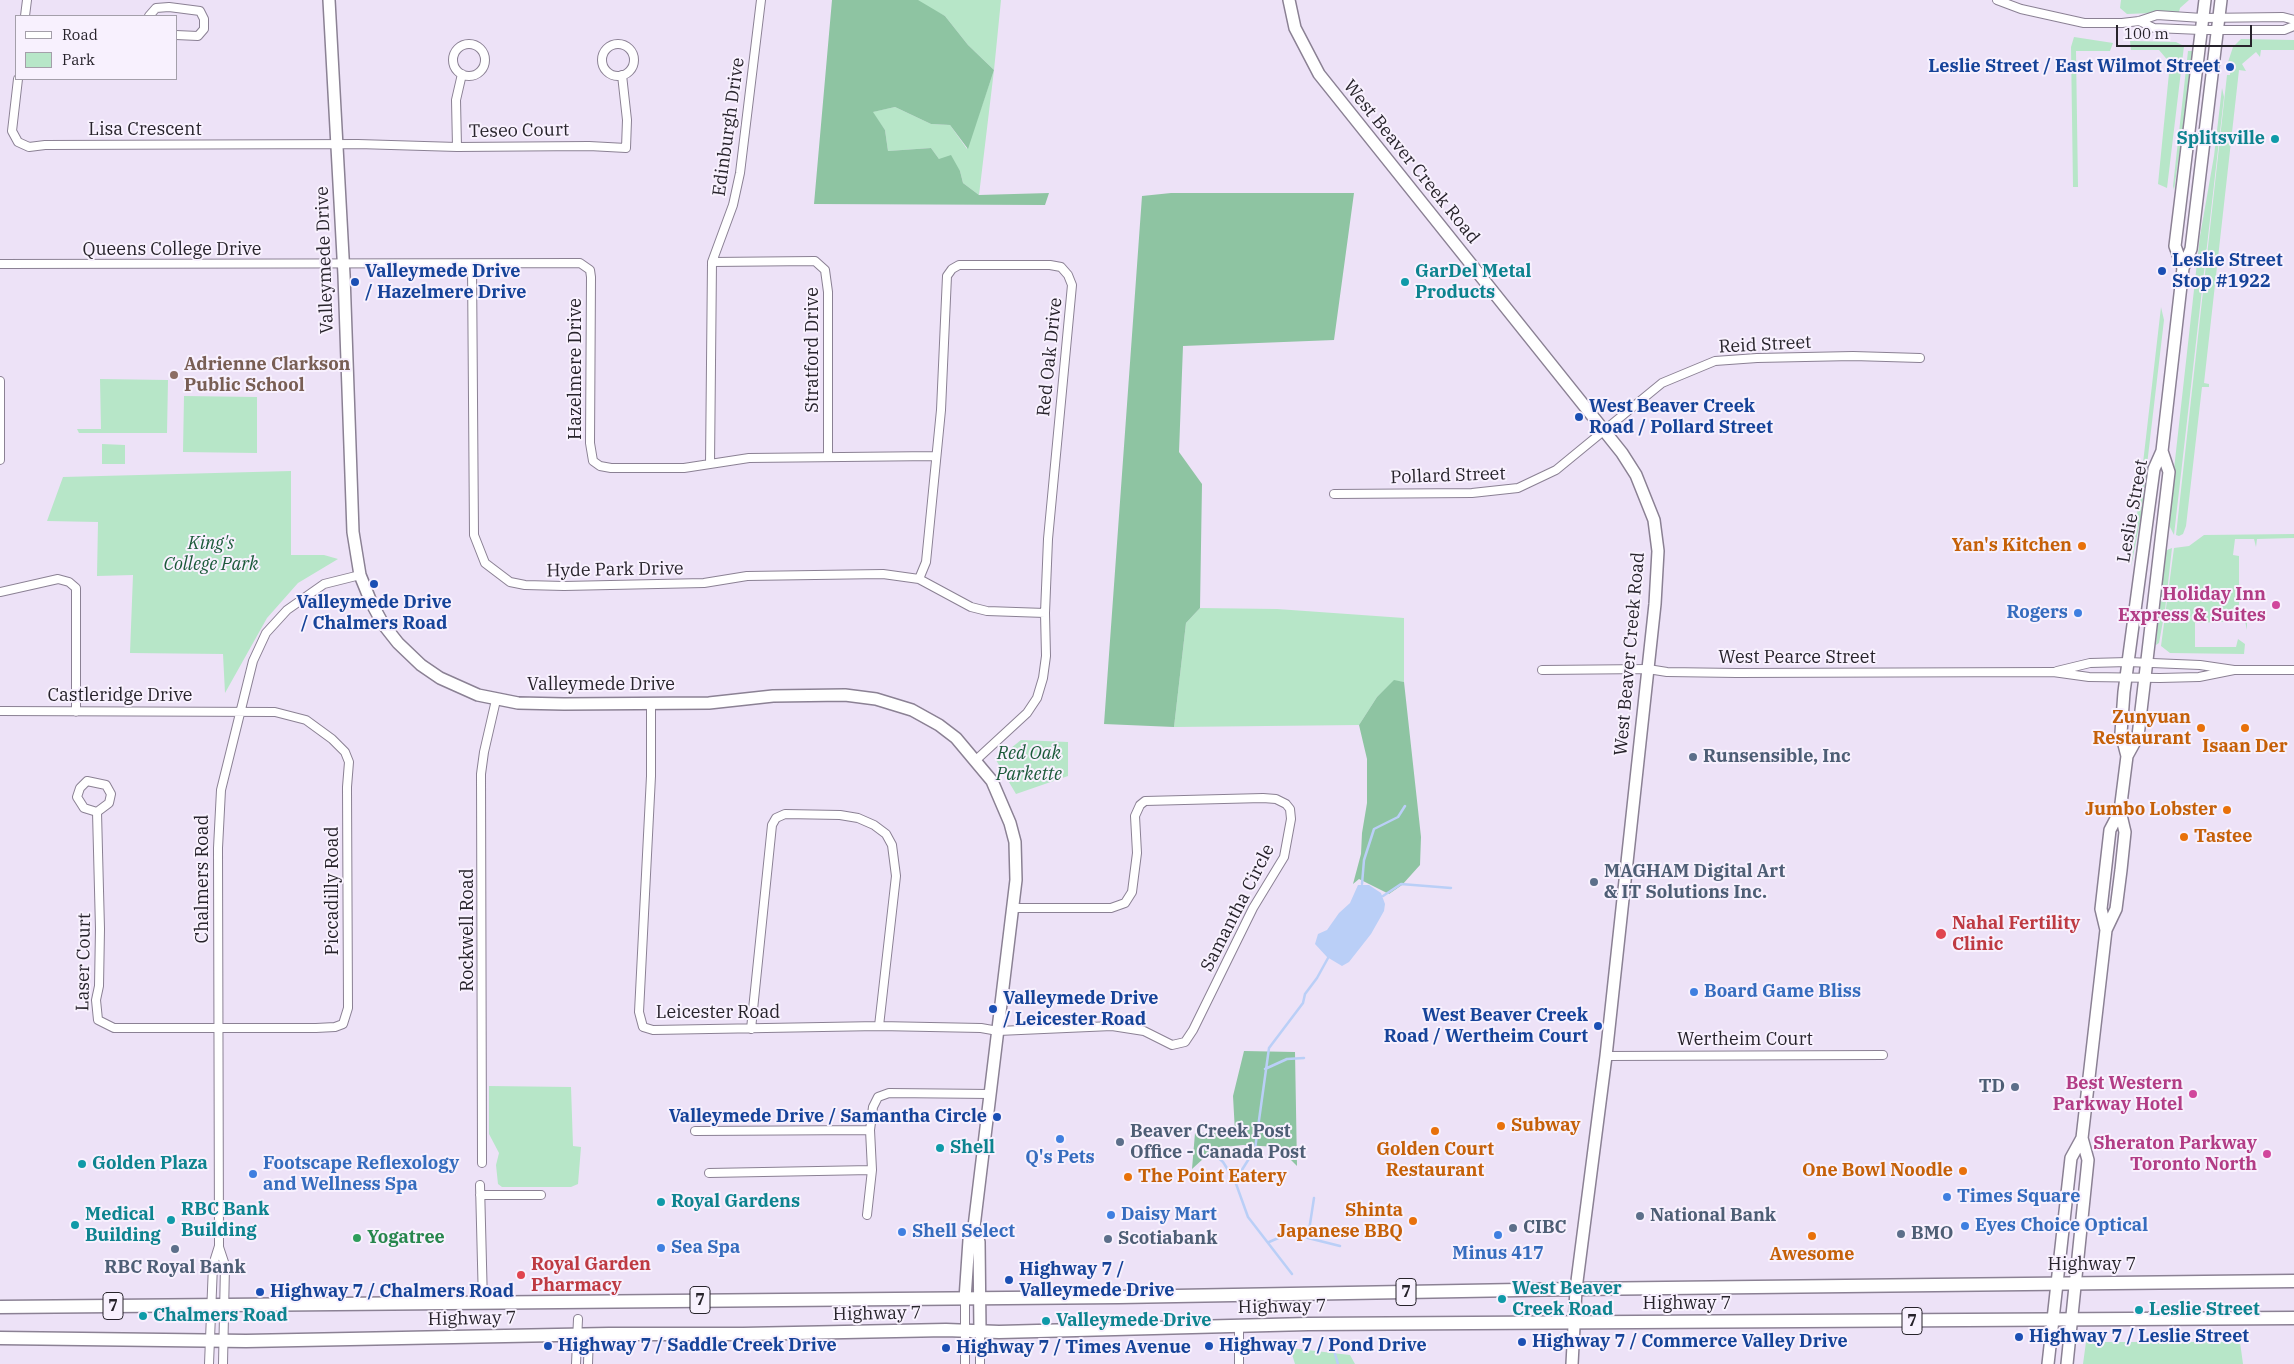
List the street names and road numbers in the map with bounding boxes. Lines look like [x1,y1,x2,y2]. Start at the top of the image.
street label: Edinburgh Drive [709,56,749,198]
street label: West Beaver Creek Road [1338,76,1484,248]
street label: Lisa Crescent [88,119,202,141]
street label: Teseo Court [469,119,569,143]
street label: Valleymede Drive [312,186,338,334]
street label: Queens College Drive [83,239,261,261]
street label: Stratford Drive [802,287,824,413]
street label: Red Oak Drive [1033,296,1067,418]
street label: Hazelmere Drive [565,298,587,440]
street label: Reid Street [1718,332,1812,358]
street label: Leslie Street [2113,458,2153,564]
street label: Pollard Street [1390,463,1506,489]
street label: West Beaver Creek Road [1610,551,1650,757]
street label: Hyde Park Drive [546,558,684,582]
street label: West Pearce Street [1718,647,1876,669]
street label: Valleymede Drive [527,674,675,696]
street label: Castleridge Drive [48,685,192,707]
street label: Chalmers Road [192,815,214,943]
street label: Piccadilly Road [322,826,344,956]
street label: Samantha Circle [1197,841,1279,975]
street label: Rockwell Road [457,868,479,992]
street label: Laser Court [72,913,96,1011]
street label: Leicester Road [656,1002,780,1024]
street label: Wertheim Court [1677,1029,1813,1051]
street label: Highway 7 [2048,1254,2136,1276]
road number: 7 [1396,1278,1416,1305]
road number: 7 [690,1286,710,1314]
road number: 7 [103,1292,123,1320]
street label: Highway 7 [1643,1293,1731,1315]
street label: Highway 7 [1237,1295,1327,1319]
street label: Highway 7 [832,1302,922,1326]
street label: Highway 7 [427,1307,517,1331]
road number: 7 [1902,1308,1922,1334]

